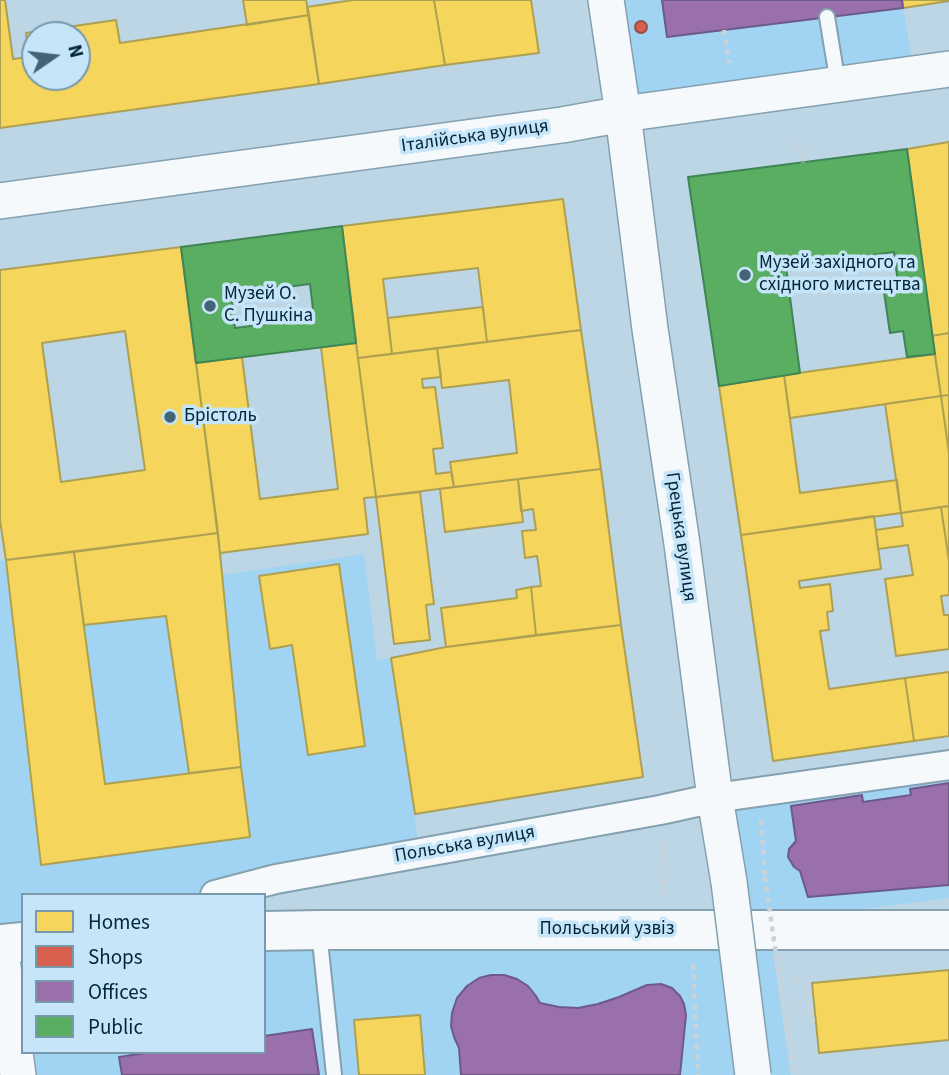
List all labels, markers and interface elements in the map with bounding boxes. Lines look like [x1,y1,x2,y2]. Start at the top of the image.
north arrow [21,21,91,91]
text: N [60,42,90,61]
street label: Італійська вулиця [400,115,550,159]
place label: Музей західного та східного мистецтва [759,253,921,297]
marker: Музей західного та східного мистецтва [737,267,753,283]
place label: Музей О. С. Пушкіна [224,284,313,328]
marker: Музей О. С. Пушкіна [202,298,218,314]
place label: Брістоль [184,406,257,428]
marker: Брістоль [162,409,178,425]
street label: Грецька вулиця [660,471,700,603]
street label: Польська вулиця [393,821,537,869]
legend [21,893,266,1054]
text: Homes [88,907,150,937]
street label: Польський узвіз [540,919,674,941]
text: Shops [88,942,142,972]
text: Offices [88,977,148,1007]
text: Public [88,1012,143,1042]

